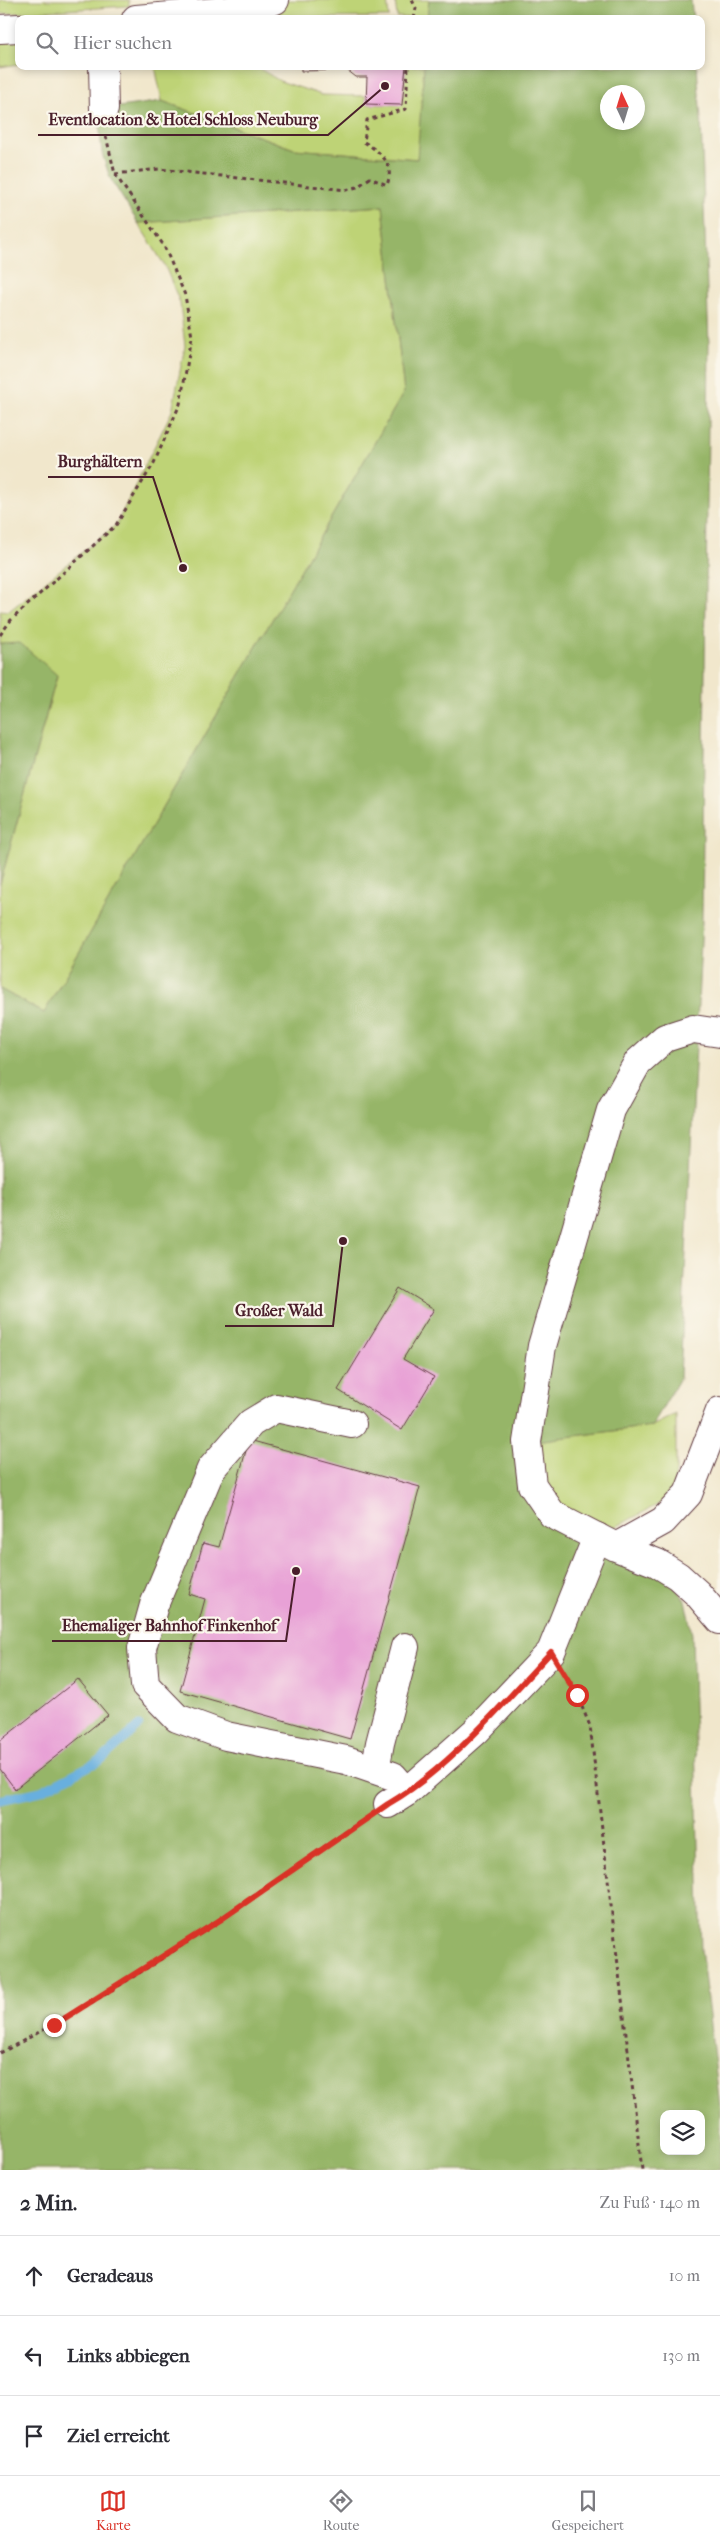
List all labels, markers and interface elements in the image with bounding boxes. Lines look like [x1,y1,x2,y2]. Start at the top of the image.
search box [15,15,705,70]
icon: search [33,29,61,57]
text: Hier suchen [73,32,172,54]
north arrow [600,85,645,130]
callout: Eventlocation & Hotel Schloss Neuburg [38,104,328,135]
text: Eventlocation & Hotel Schloss Neuburg [48,110,318,130]
callout: Burghältern [48,446,153,477]
text: Burghältern [57,452,143,472]
callout: Großer Wald [225,1295,333,1326]
text: Großer Wald [235,1301,324,1320]
callout: Ehemaliger Bahnhof Finkenhof [52,1610,286,1641]
text: Ehemaliger Bahnhof Finkenhof [62,1616,280,1636]
route start [566,1684,589,1707]
route end [43,2014,66,2037]
map controls [660,2110,705,2155]
button: layers [660,2110,705,2155]
text: 2 Min. [20,2191,77,2215]
text: Zu Fuß · 140 m [600,2193,700,2212]
icon: ahead [20,2262,48,2290]
text: Geradeaus [67,2265,153,2287]
text: 10 m [669,2266,700,2285]
icon: left [20,2342,48,2370]
text: Links abbiegen [67,2345,190,2367]
text: 130 m [662,2346,700,2365]
icon: arrive [20,2422,48,2450]
text: Ziel erreicht [67,2425,170,2447]
tab: Karte [96,2487,131,2534]
tab: Route [323,2487,360,2534]
tab: Gespeichert [552,2487,624,2534]

